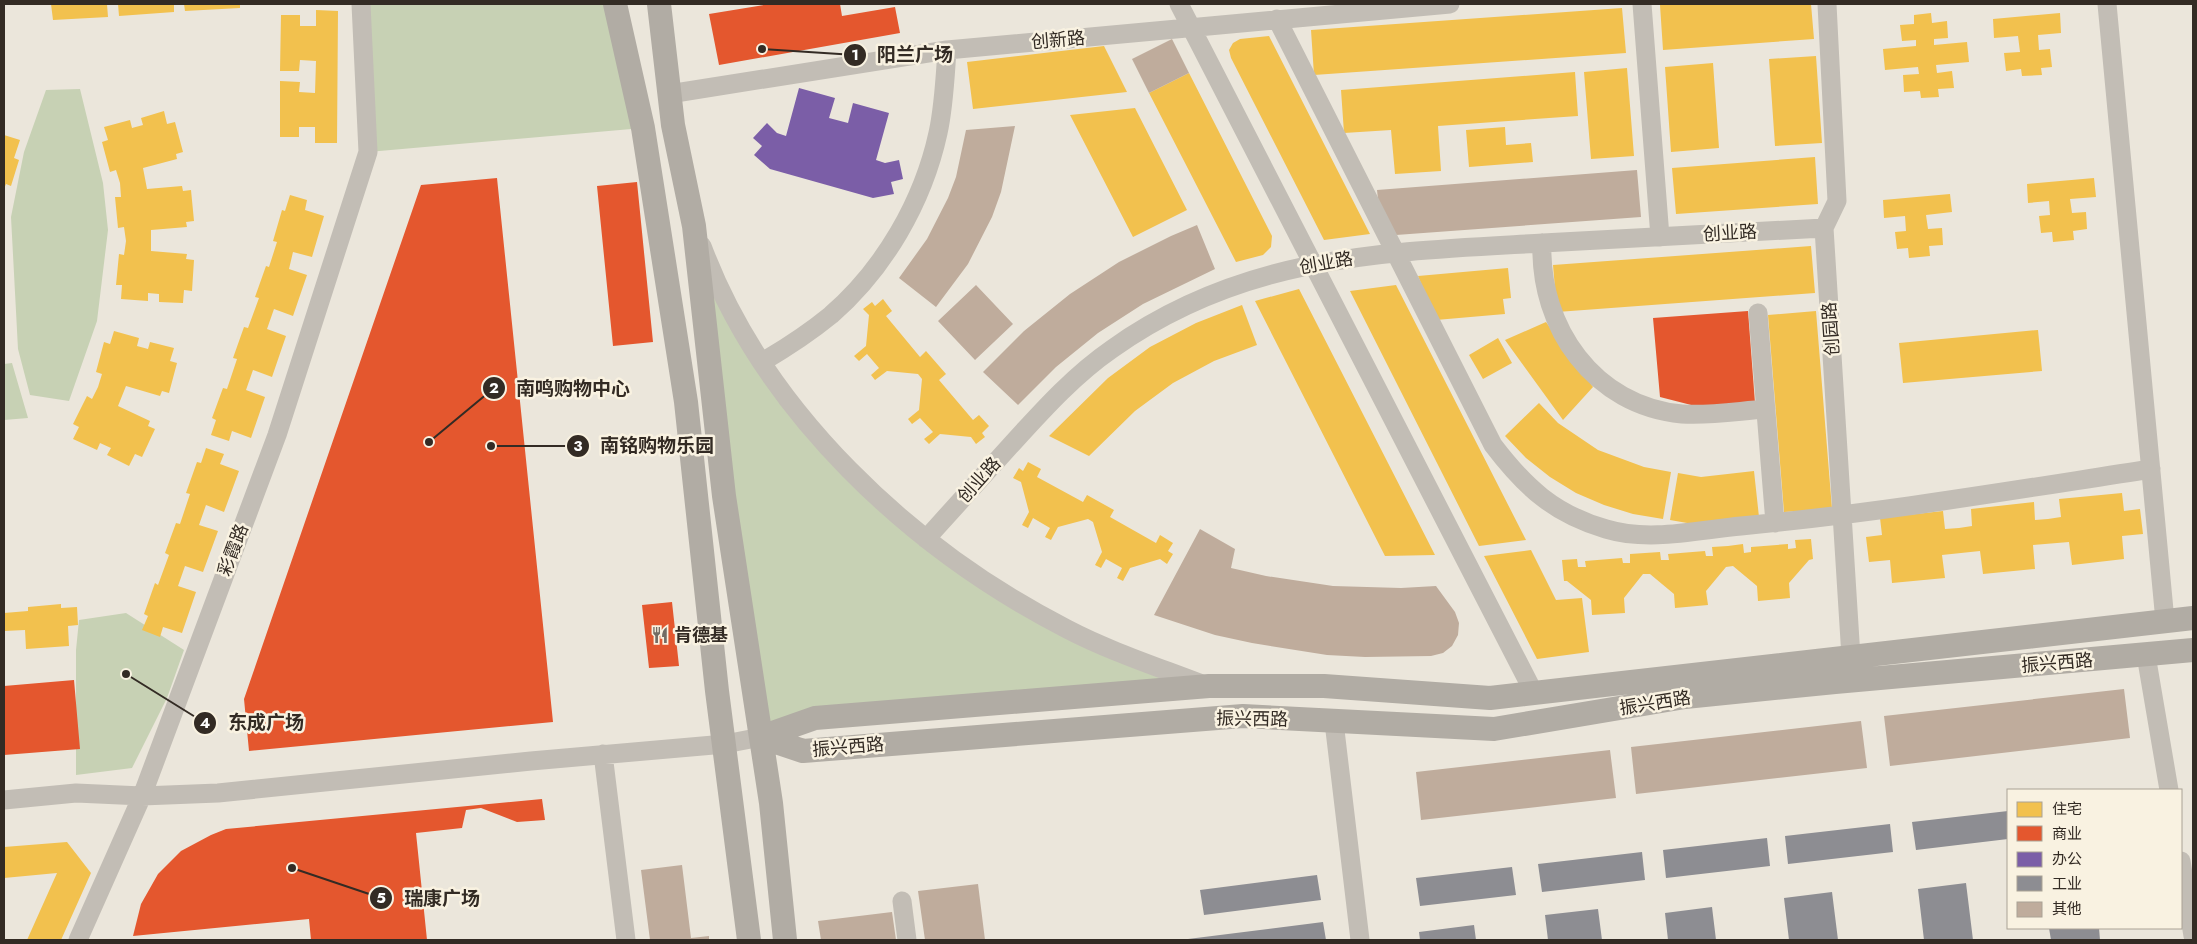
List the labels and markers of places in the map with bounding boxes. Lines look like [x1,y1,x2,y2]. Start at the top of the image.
callout: 阳兰广场 [842,38,963,72]
callout: 南鸣购物中心 [481,371,640,405]
callout: 南铭购物乐园 [565,429,724,463]
place label: 肯德基 [674,622,728,648]
restaurant icon: 肯德基 [650,625,670,645]
callout: 东成广场 [193,706,314,740]
callout: 瑞康广场 [369,881,490,915]

